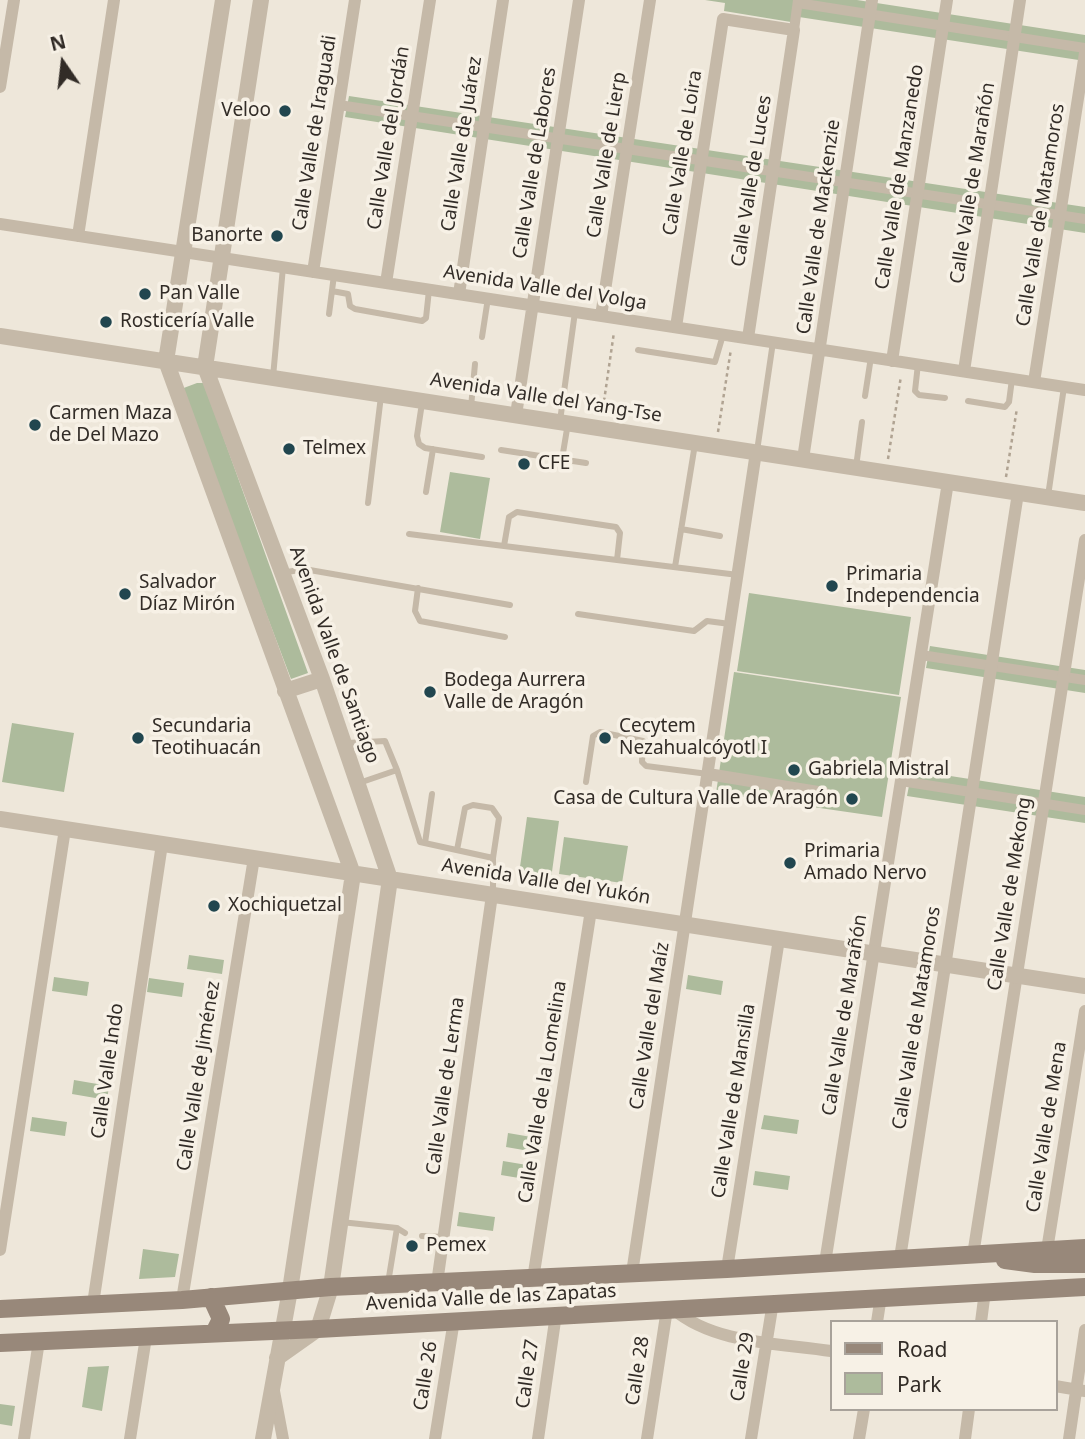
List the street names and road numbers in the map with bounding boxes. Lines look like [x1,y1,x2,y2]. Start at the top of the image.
street label: Calle Valle de Iraguadi [288,34,342,232]
street label: Calle Valle del Jordán [363,44,415,232]
street label: Calle Valle de Juárez [437,55,487,233]
street label: Calle Valle de Manzanedo [871,63,929,291]
street label: Calle Valle de Labores [509,66,561,260]
street label: Calle Valle de Loira [659,69,707,237]
street label: Calle Valle de Lierp [583,70,631,240]
street label: Calle Valle de Marañón [946,81,1000,285]
street label: Calle Valle de Luces [727,94,777,268]
street label: Calle Valle de Matamoros [1012,102,1070,328]
street label: Calle Valle de Mackenzie [793,118,845,336]
street label: Avenida Valle del Volga [442,261,648,315]
street label: Avenida Valle del Yang-Tse [429,368,663,428]
street label: Avenida Valle de Santiago [284,543,384,767]
street label: Calle Valle de Mekong [983,796,1037,992]
street label: Avenida Valle del Yukón [440,854,652,910]
street label: Calle Valle de Matamoros [888,905,946,1131]
street label: Calle Valle de Marañón [818,913,872,1117]
street label: Calle Valle del Maíz [626,941,674,1111]
street label: Calle Valle de Jiménez [173,979,225,1173]
street label: Calle Valle de la Lomelina [514,979,572,1205]
street label: Calle Valle de Lerma [422,996,470,1176]
street label: Calle Valle Indo [87,1002,129,1140]
street label: Calle Valle de Mansilla [707,1002,761,1200]
street label: Calle Valle de Mena [1022,1040,1072,1214]
street label: Avenida Valle de las Zapatas [365,1280,617,1316]
street label: Calle 29 [726,1331,760,1403]
street label: Calle 28 [621,1335,655,1407]
street label: Calle 27 [512,1338,544,1410]
street label: Calle 26 [409,1340,443,1412]

